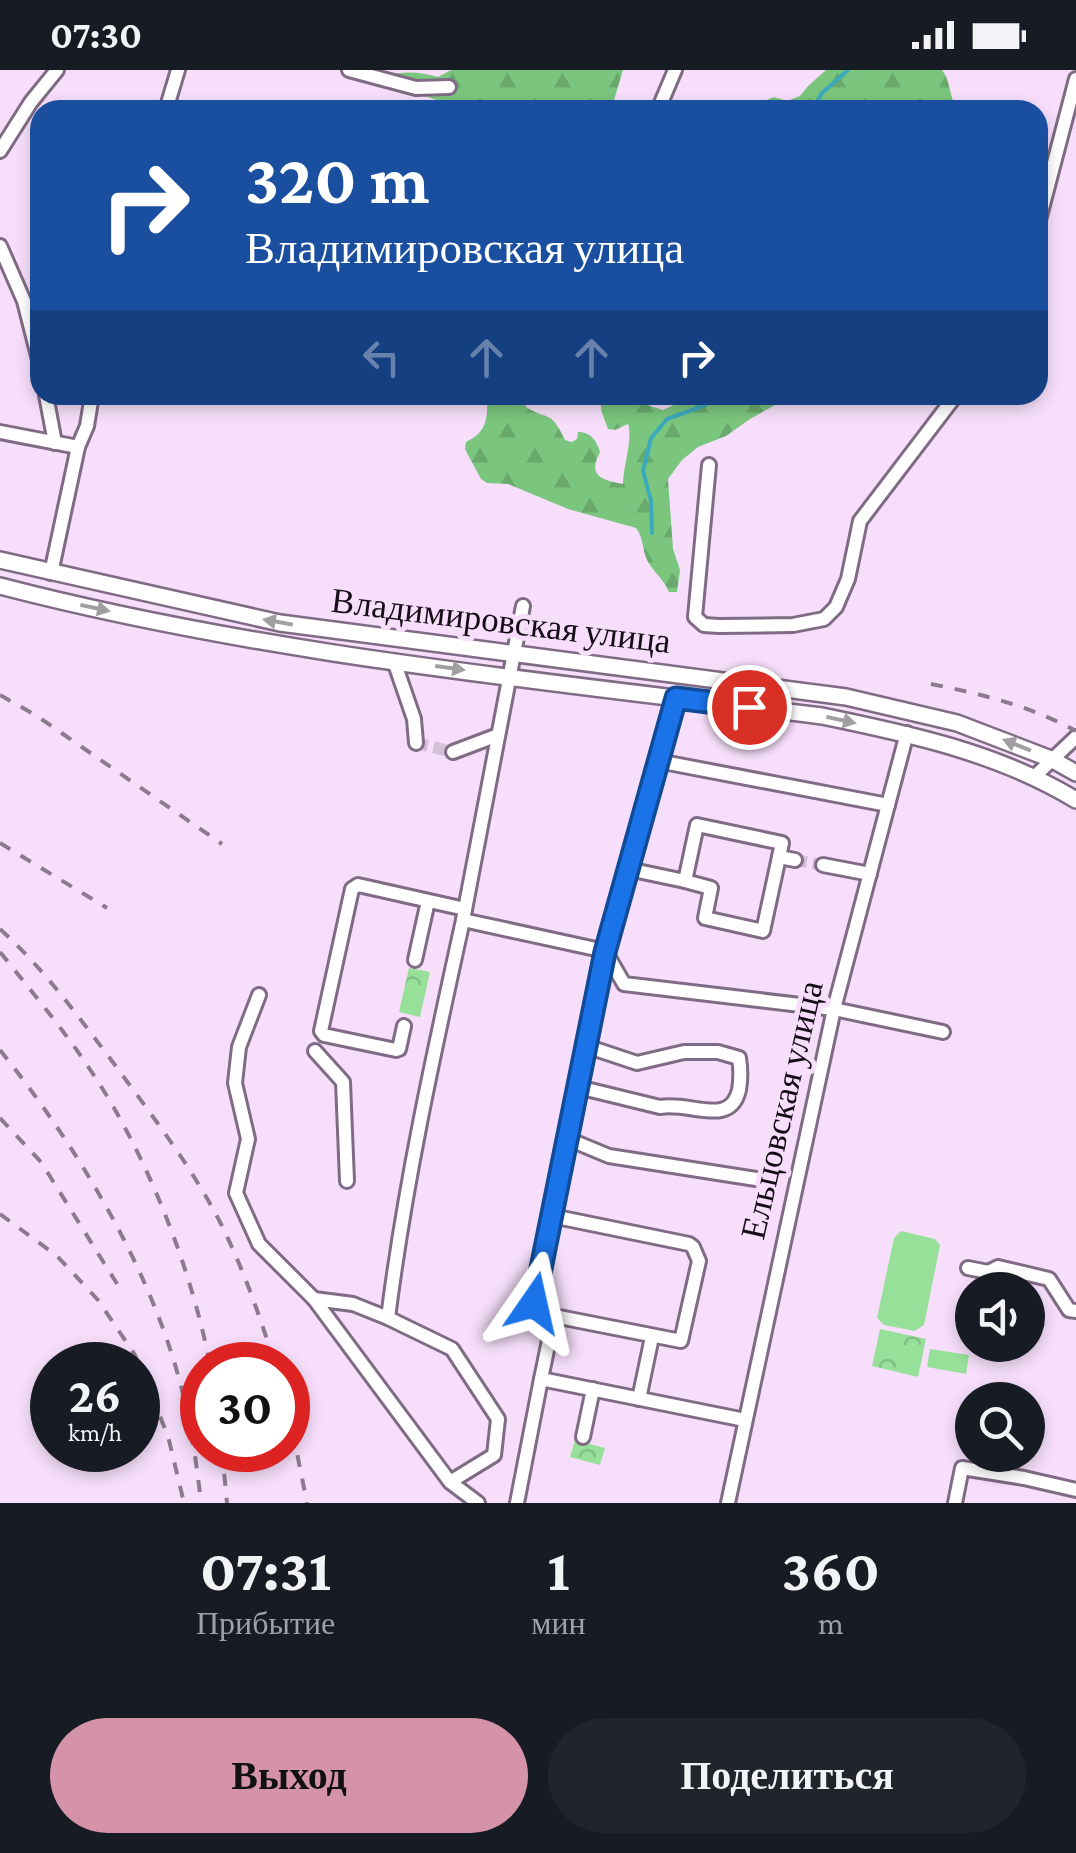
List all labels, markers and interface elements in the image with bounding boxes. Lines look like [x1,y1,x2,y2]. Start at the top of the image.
text: 07:30 [50,14,142,56]
icon: right [80,140,210,270]
text: 320 m [245,140,429,218]
text: Владимировская улица [245,223,684,273]
icon: left [354,330,409,385]
icon: ahead [459,330,514,385]
icon: ahead [564,330,619,385]
icon: right [669,330,724,385]
street label: Владимировская улица [329,581,673,661]
one-way arrow [80,601,111,617]
one-way arrow [263,613,294,629]
one-way arrow [434,661,466,677]
pin [707,665,792,750]
icon: arrive [722,680,777,735]
one-way arrow [826,713,857,728]
one-way arrow [1002,737,1032,753]
street label: Ельцовская улица [733,977,831,1243]
position arrow [482,1251,586,1355]
map controls [955,1272,1045,1472]
button: sound [955,1272,1045,1362]
speed limit sign: 30 [180,1342,310,1472]
text: 26 [69,1367,121,1423]
button: search [955,1382,1045,1472]
text: km/h [68,1419,122,1446]
text: 07:31 [200,1536,331,1603]
text: 1 [547,1536,570,1603]
text: 360 [782,1536,880,1603]
text: Прибытие [196,1605,335,1641]
text: мин [531,1605,586,1641]
text: m [818,1605,844,1641]
button: Выход [50,1718,528,1833]
button: Поделиться [548,1718,1026,1833]

